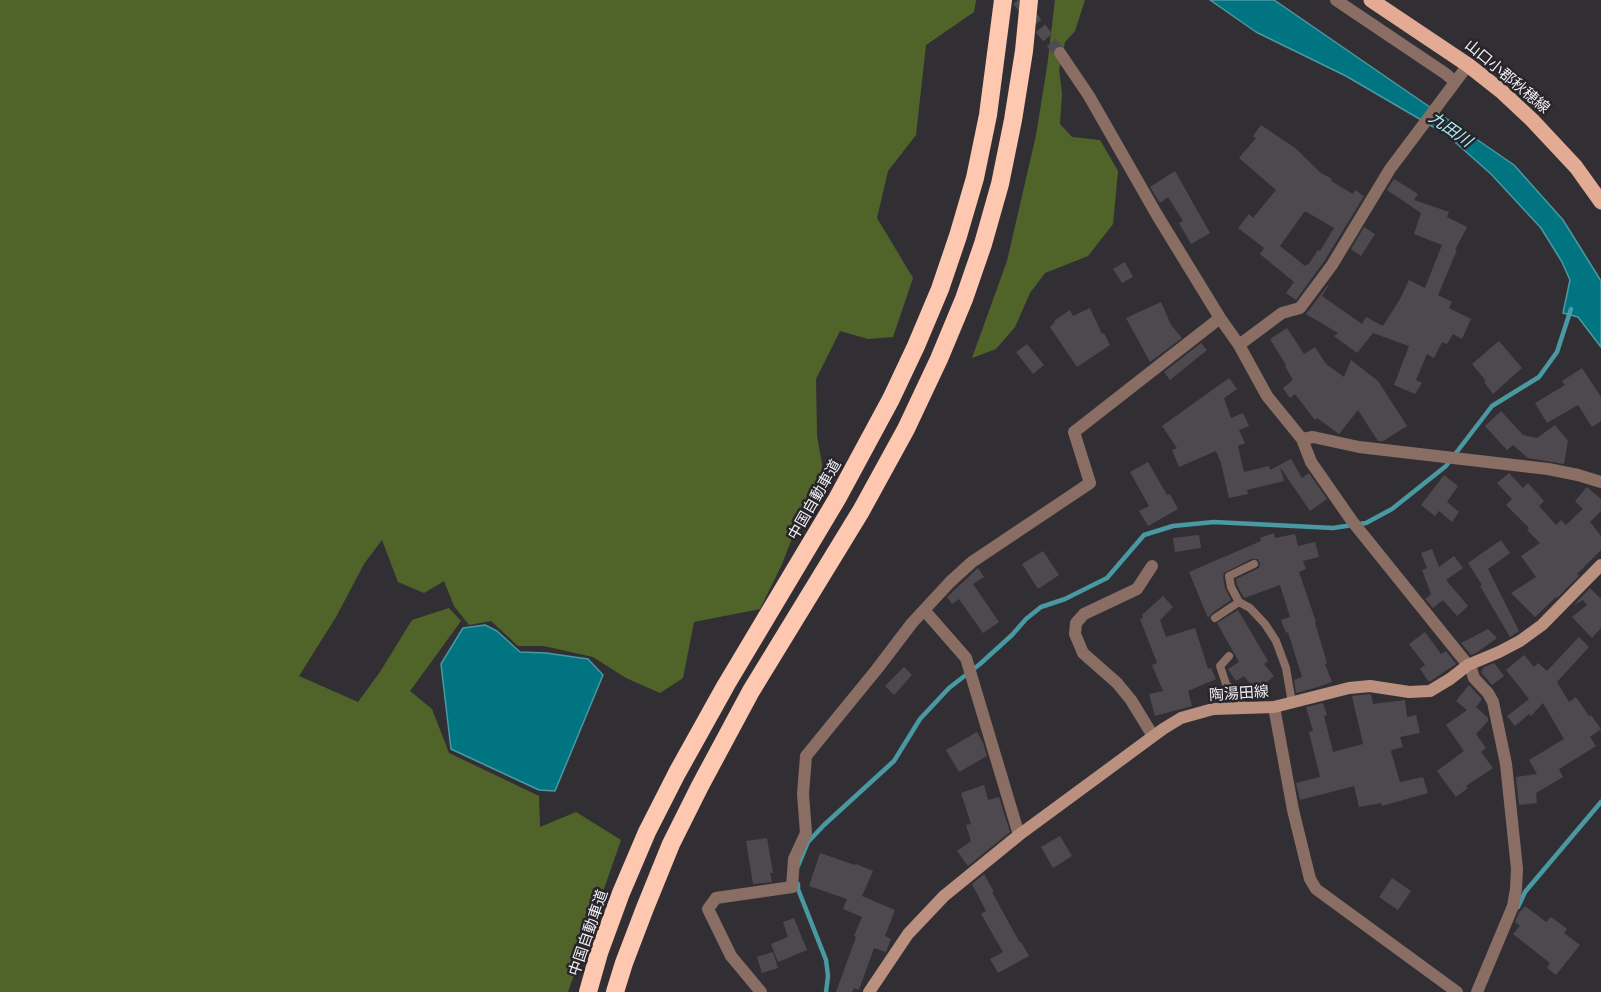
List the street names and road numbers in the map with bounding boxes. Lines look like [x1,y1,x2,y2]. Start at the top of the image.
street label: 山口小郡秋穂線 [1461,36,1553,118]
street label: 中国自動車道 [785,457,845,543]
street label: 陶湯田線 [1208,683,1270,705]
street label: 中国自動車道 [566,888,612,978]

